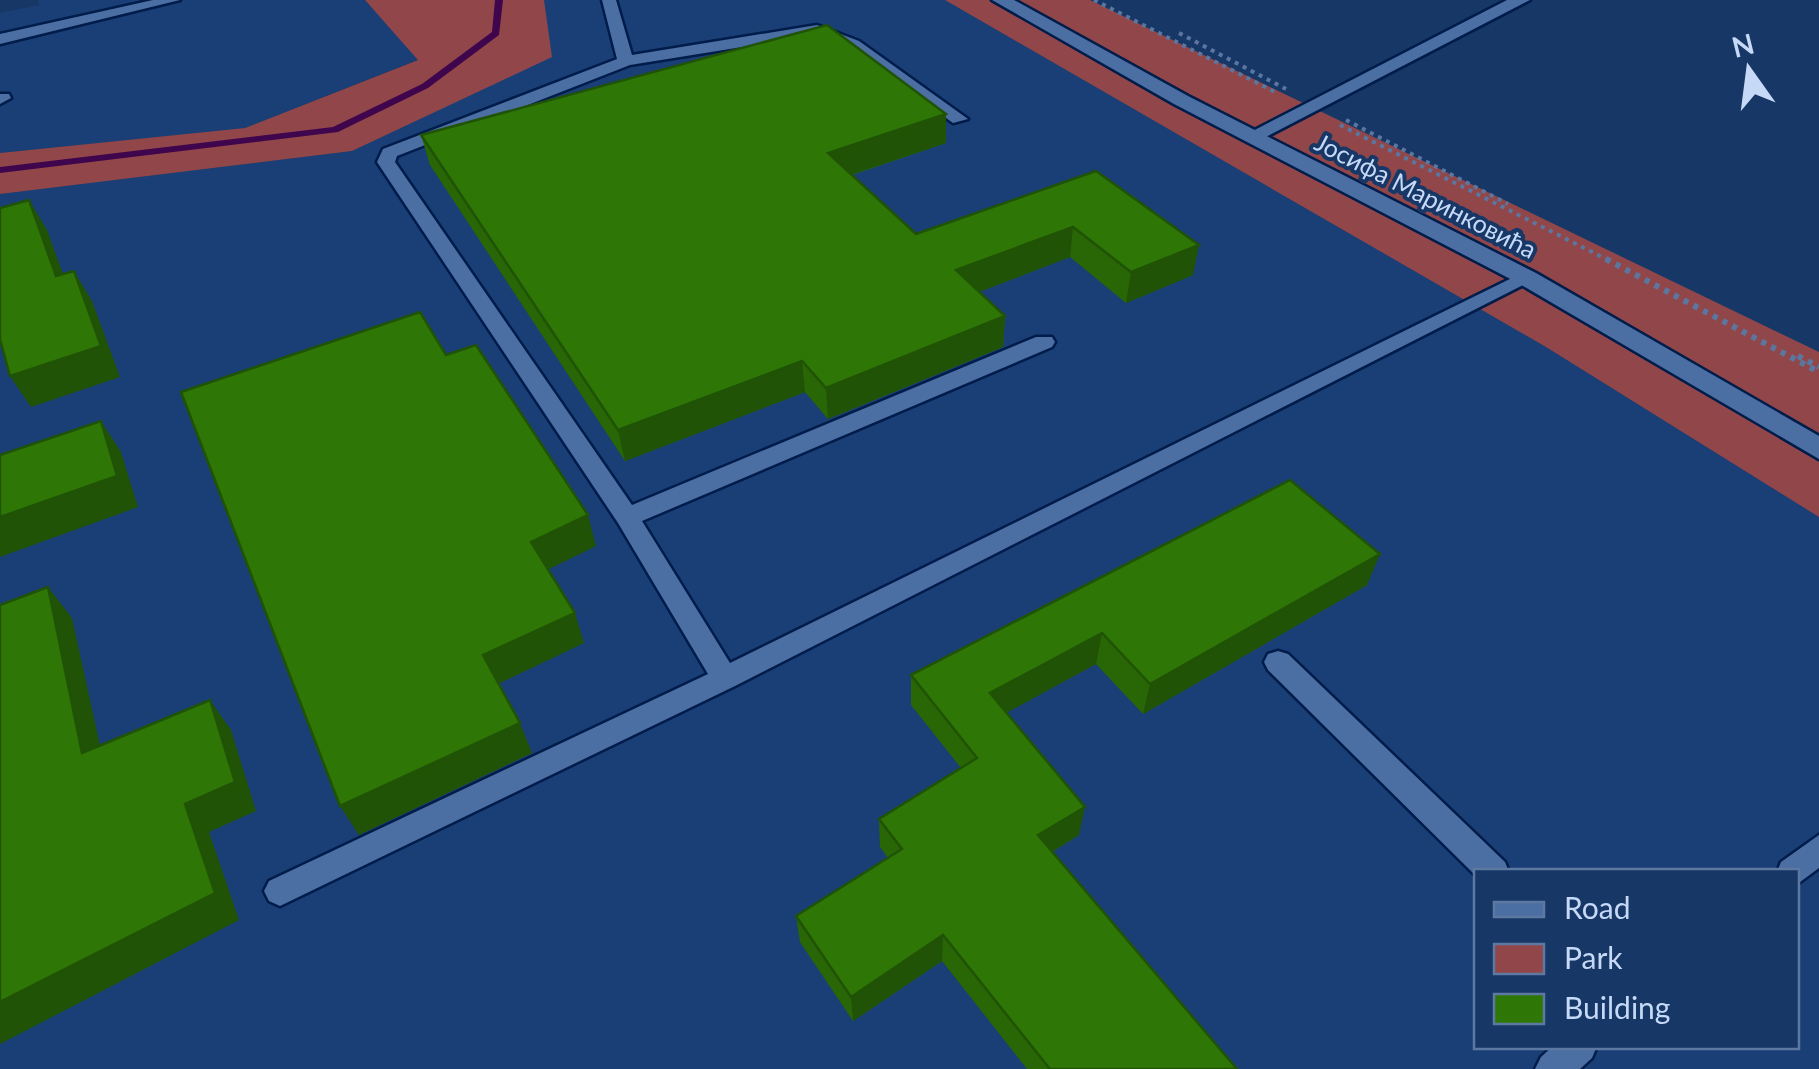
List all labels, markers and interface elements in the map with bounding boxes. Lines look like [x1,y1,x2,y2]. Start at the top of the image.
north arrow [1699,20,1799,120]
text: N [1728,26,1757,64]
street label: Јосифа Маринковића [1310,126,1542,264]
legend [1474,869,1799,1049]
text: Road [1564,889,1631,925]
text: Park [1564,939,1623,975]
text: Building [1564,989,1670,1025]

